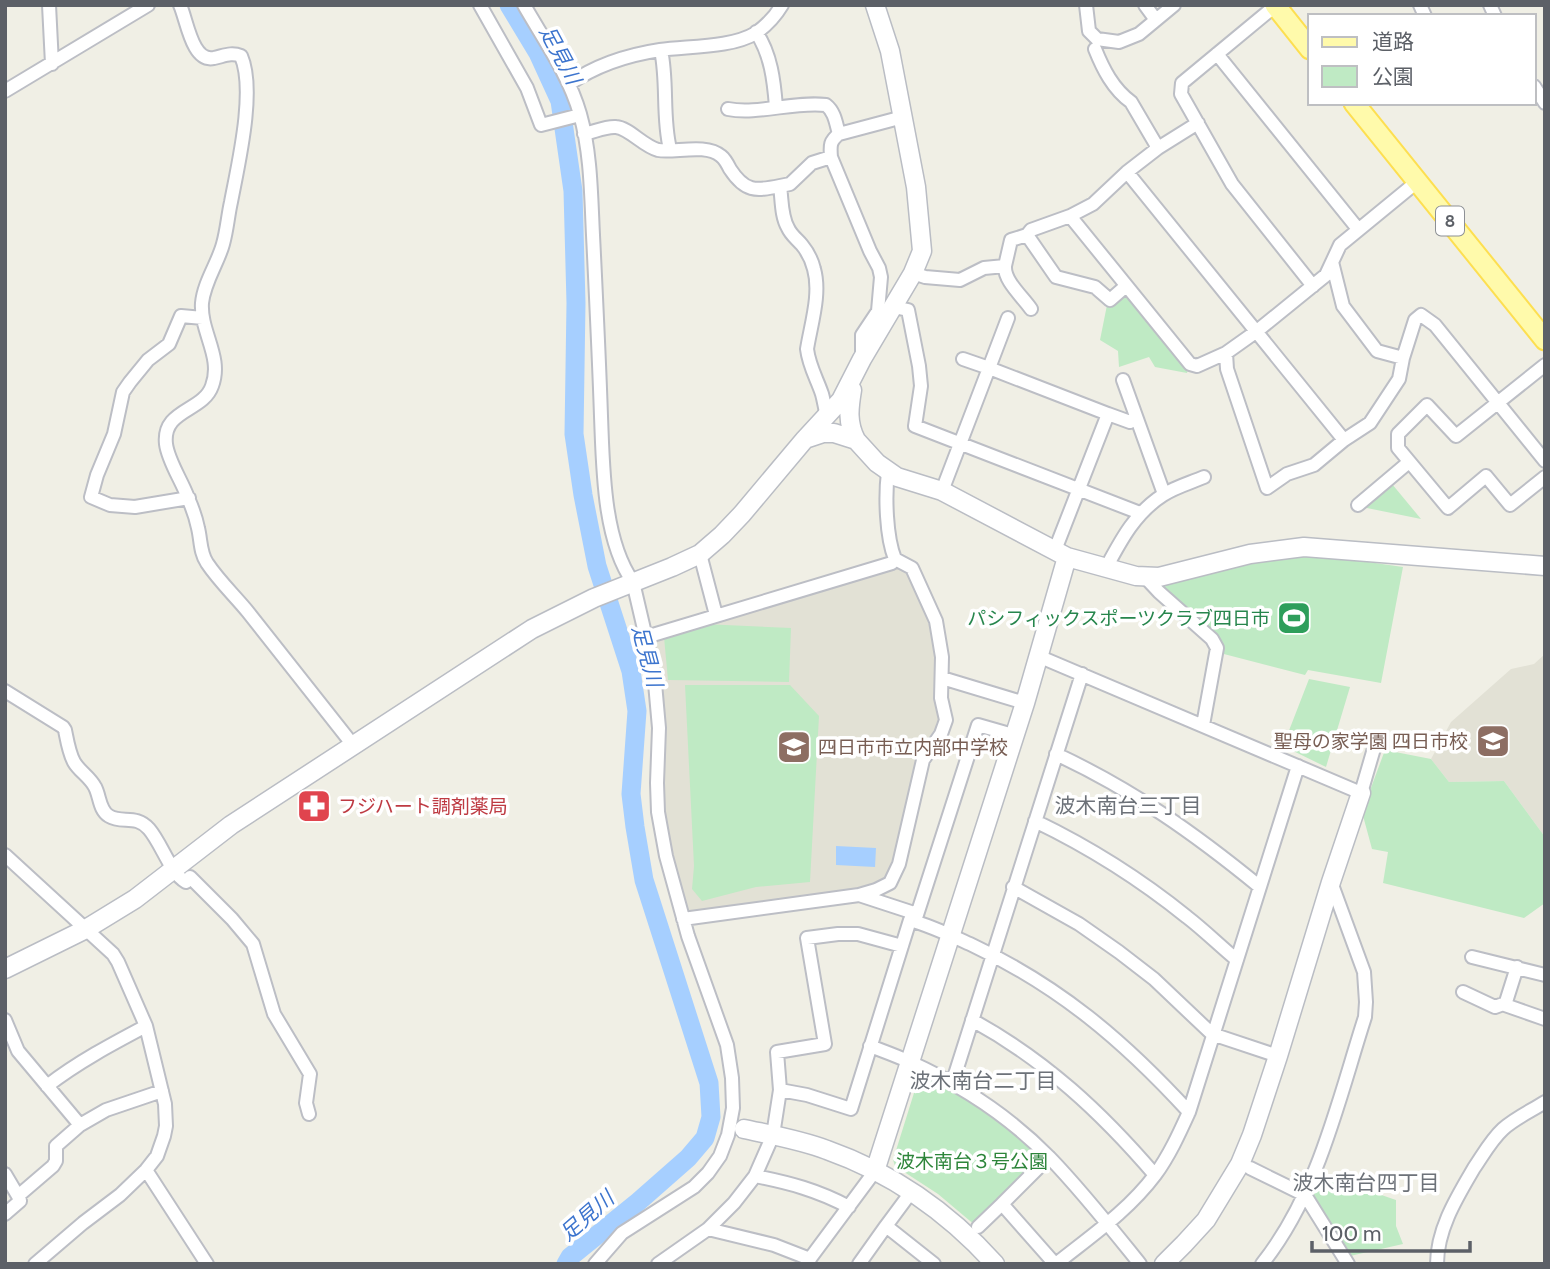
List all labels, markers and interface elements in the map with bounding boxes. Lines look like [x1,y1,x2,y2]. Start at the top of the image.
legend [1308,14,1536,105]
water label: 足見川 [535,21,587,90]
text: 道路 [1372,29,1414,54]
text: 公園 [1372,64,1414,89]
road number: 8 [1436,206,1464,236]
sports icon: パシフィックスポーツクラブ四日市 [1275,599,1313,637]
place label: パシフィックスポーツクラブ四日市 [967,607,1270,630]
water label: 足見川 [627,622,668,691]
school or university icon: 聖母の家学園 四日市校 [1474,722,1512,760]
school or university icon: 四日市市立内部中学校 [775,728,813,766]
place label: 聖母の家学園 四日市校 [1274,730,1468,753]
place label: 四日市市立内部中学校 [818,736,1008,759]
pharmacy icon: フジハート調剤薬局 [295,787,333,825]
district label: 波木南台三丁目 [1055,793,1202,818]
place label: フジハート調剤薬局 [338,795,508,818]
district label: 波木南台二丁目 [910,1068,1057,1093]
park label: 波木南台３号公園 [896,1150,1048,1173]
district label: 波木南台四丁目 [1293,1170,1440,1195]
water label: 足見川 [555,1184,620,1246]
scale bar [1312,1210,1470,1254]
text: 100 m [1322,1221,1381,1246]

